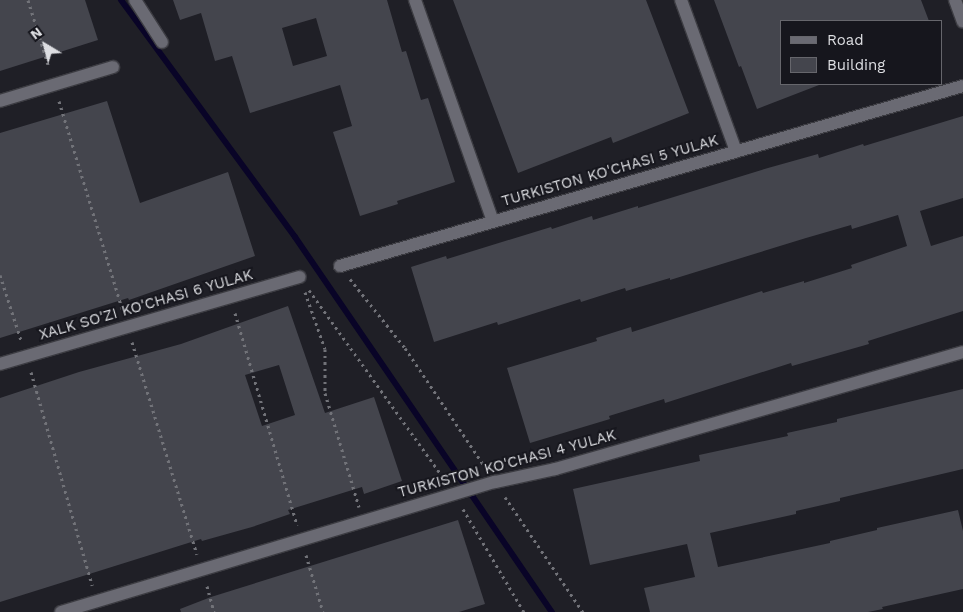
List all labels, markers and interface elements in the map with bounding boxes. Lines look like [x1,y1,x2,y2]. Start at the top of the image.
north arrow [20,20,70,70]
legend [780,20,943,85]
text: N [27,24,45,43]
text: Road [827,31,864,49]
text: Building [827,56,885,74]
street label: TURKISTON KO'CHASI 5 YULAK [499,131,721,211]
street label: XALK SO'ZI KO'CHASI 6 YULAK [37,266,255,344]
street label: TURKISTON KO'CHASI 4 YULAK [396,426,618,502]

